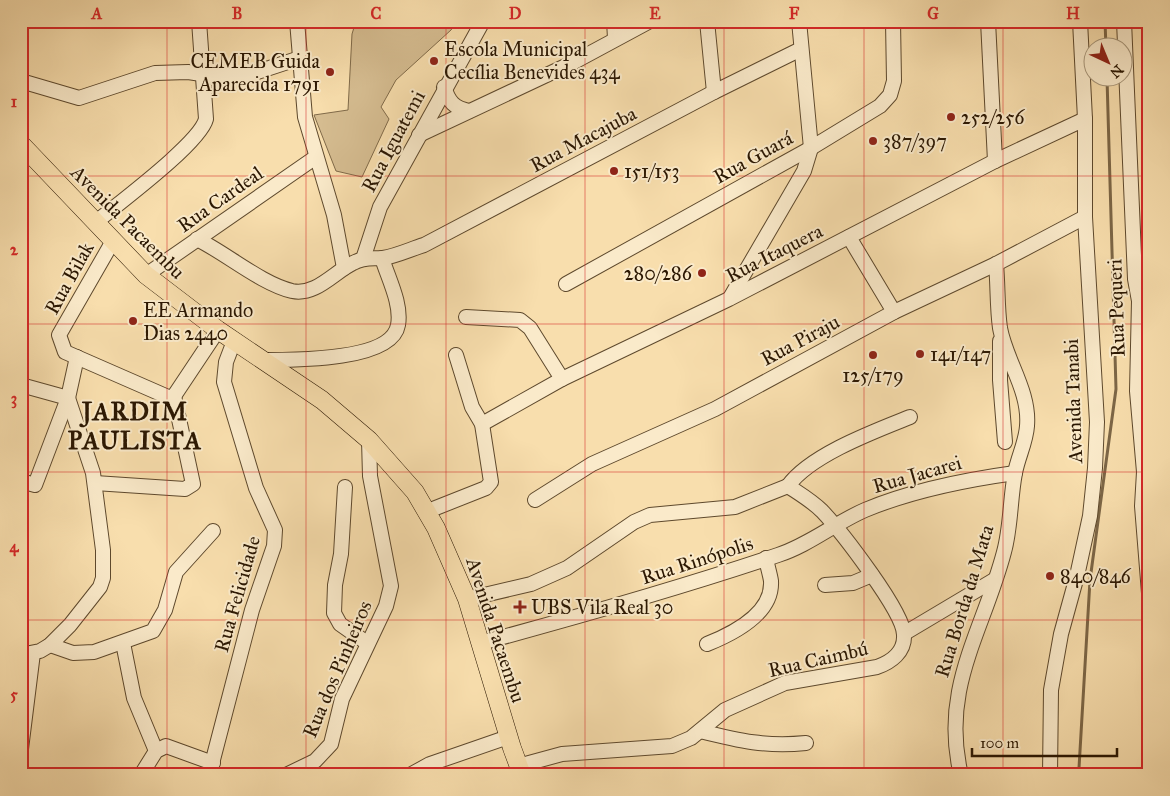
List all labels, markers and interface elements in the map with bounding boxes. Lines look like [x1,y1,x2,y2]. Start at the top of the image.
text: A [91,4,103,23]
text: B [232,4,242,23]
text: C [371,4,382,23]
text: D [509,4,522,23]
text: E [649,4,661,23]
text: F [789,4,800,23]
text: G [927,4,939,23]
text: H [1066,4,1080,23]
place label: Escola Municipal Cecília Benevides 434 [444,37,620,84]
north arrow [1082,38,1132,88]
place label: CEMEB Guida Aparecida 1791 [190,49,321,96]
marker: Escola Municipal Cecília Benevides 434 [428,55,440,67]
text: N [1106,61,1127,81]
marker: CEMEB Guida Aparecida 1791 [324,66,336,78]
street label: Rua Iguatemi [356,85,431,197]
text: 1 [11,92,18,111]
street label: Rua Macajuba [526,101,641,177]
place label: 252/256 [961,105,1025,129]
marker: 252/256 [945,111,957,123]
street label: Rua Guará [709,125,797,189]
place label: 387/397 [883,129,947,153]
marker: 387/397 [867,135,879,147]
street label: Avenida Pacaembu [65,159,190,284]
place label: 151/153 [624,159,679,183]
street label: Rua Cardeal [173,160,268,237]
marker: 151/153 [608,165,620,177]
street label: Rua Itaquera [722,218,827,289]
street label: Rua Bilak [39,237,99,318]
text: 2 [10,240,19,259]
street label: Rua Pequeri [1102,258,1131,357]
place label: 280/286 [624,261,693,285]
marker: 280/286 [696,267,708,279]
place label: EE Armando Dias 2440 [143,298,253,345]
street label: Rua Piraju [757,309,844,371]
marker: EE Armando Dias 2440 [127,315,139,327]
street label: Avenida Tanabi [1059,338,1087,465]
place label: 141/147 [930,342,991,366]
marker: 141/147 [914,348,926,360]
marker: 125/179 [867,349,879,361]
place label: 125/179 [842,363,904,387]
text: 3 [11,389,17,409]
district label: JARDIM PAULISTA [68,396,202,456]
street label: Rua Jacarei [870,450,965,499]
street label: Rua Borda da Mata [929,521,999,680]
street label: Rua Rinópolis [638,531,756,589]
street label: Rua Felicidade [209,533,265,655]
text: 4 [10,537,20,557]
street label: Avenida Pacaembu [461,553,531,706]
place label: 840/846 [1060,564,1132,588]
marker: 840/846 [1044,570,1056,582]
place label: UBS Vila Real 30 [531,595,673,619]
street label: Rua dos Pinheiros [297,597,377,741]
marker: UBS Vila Real 30 [513,600,527,614]
street label: Rua Caimbú [766,636,871,682]
text: 5 [10,685,18,704]
scale bar [972,726,1118,758]
text: 100 m [980,734,1020,752]

